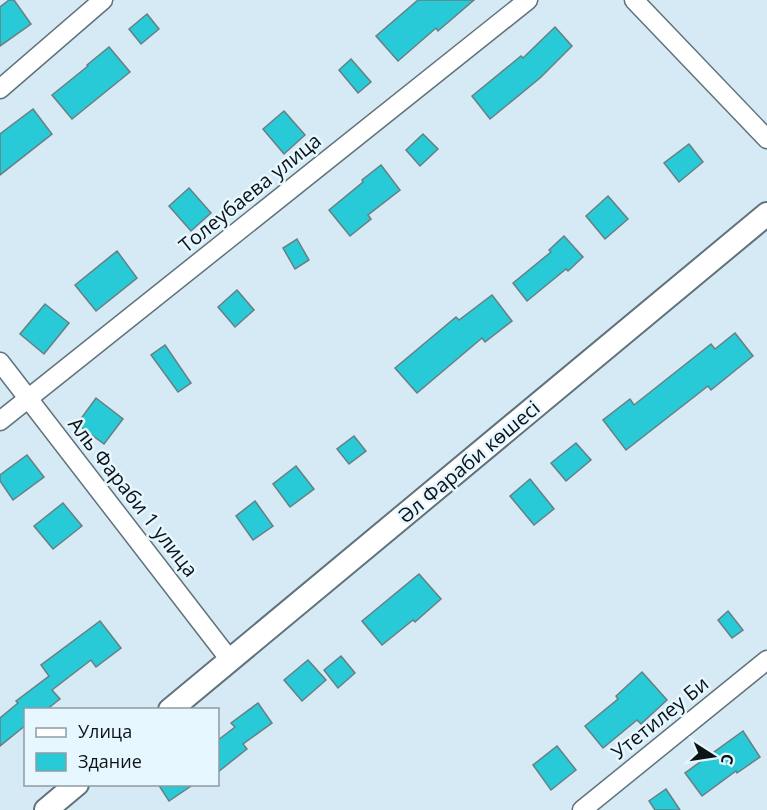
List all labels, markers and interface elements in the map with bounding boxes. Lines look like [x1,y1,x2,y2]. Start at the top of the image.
street label: Толеубаева улица [173,127,326,258]
street label: Әл Фараби көшесі [392,394,545,529]
street label: Аль Фараби 1 улица [63,411,204,582]
street label: Утетилеу Би [605,670,714,765]
legend [24,708,219,786]
text: Улица [78,719,132,743]
north arrow [683,726,743,786]
text: Здание [78,749,142,773]
text: С [716,752,739,766]

